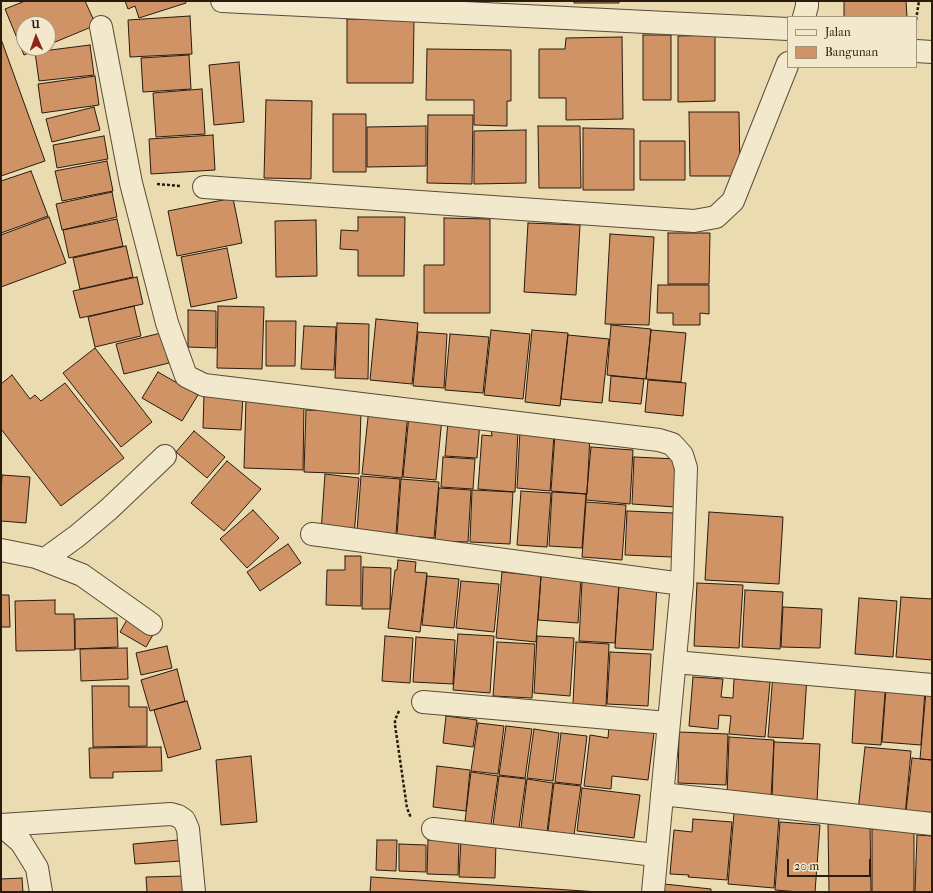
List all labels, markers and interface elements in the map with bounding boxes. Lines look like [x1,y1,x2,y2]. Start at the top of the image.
north arrow [16,16,56,56]
legend [787,16,917,68]
text: U [31,18,40,31]
text: Jalan [825,25,851,39]
text: Bangunan [825,45,878,59]
scale bar [789,851,873,877]
text: 20 m [794,859,819,873]

